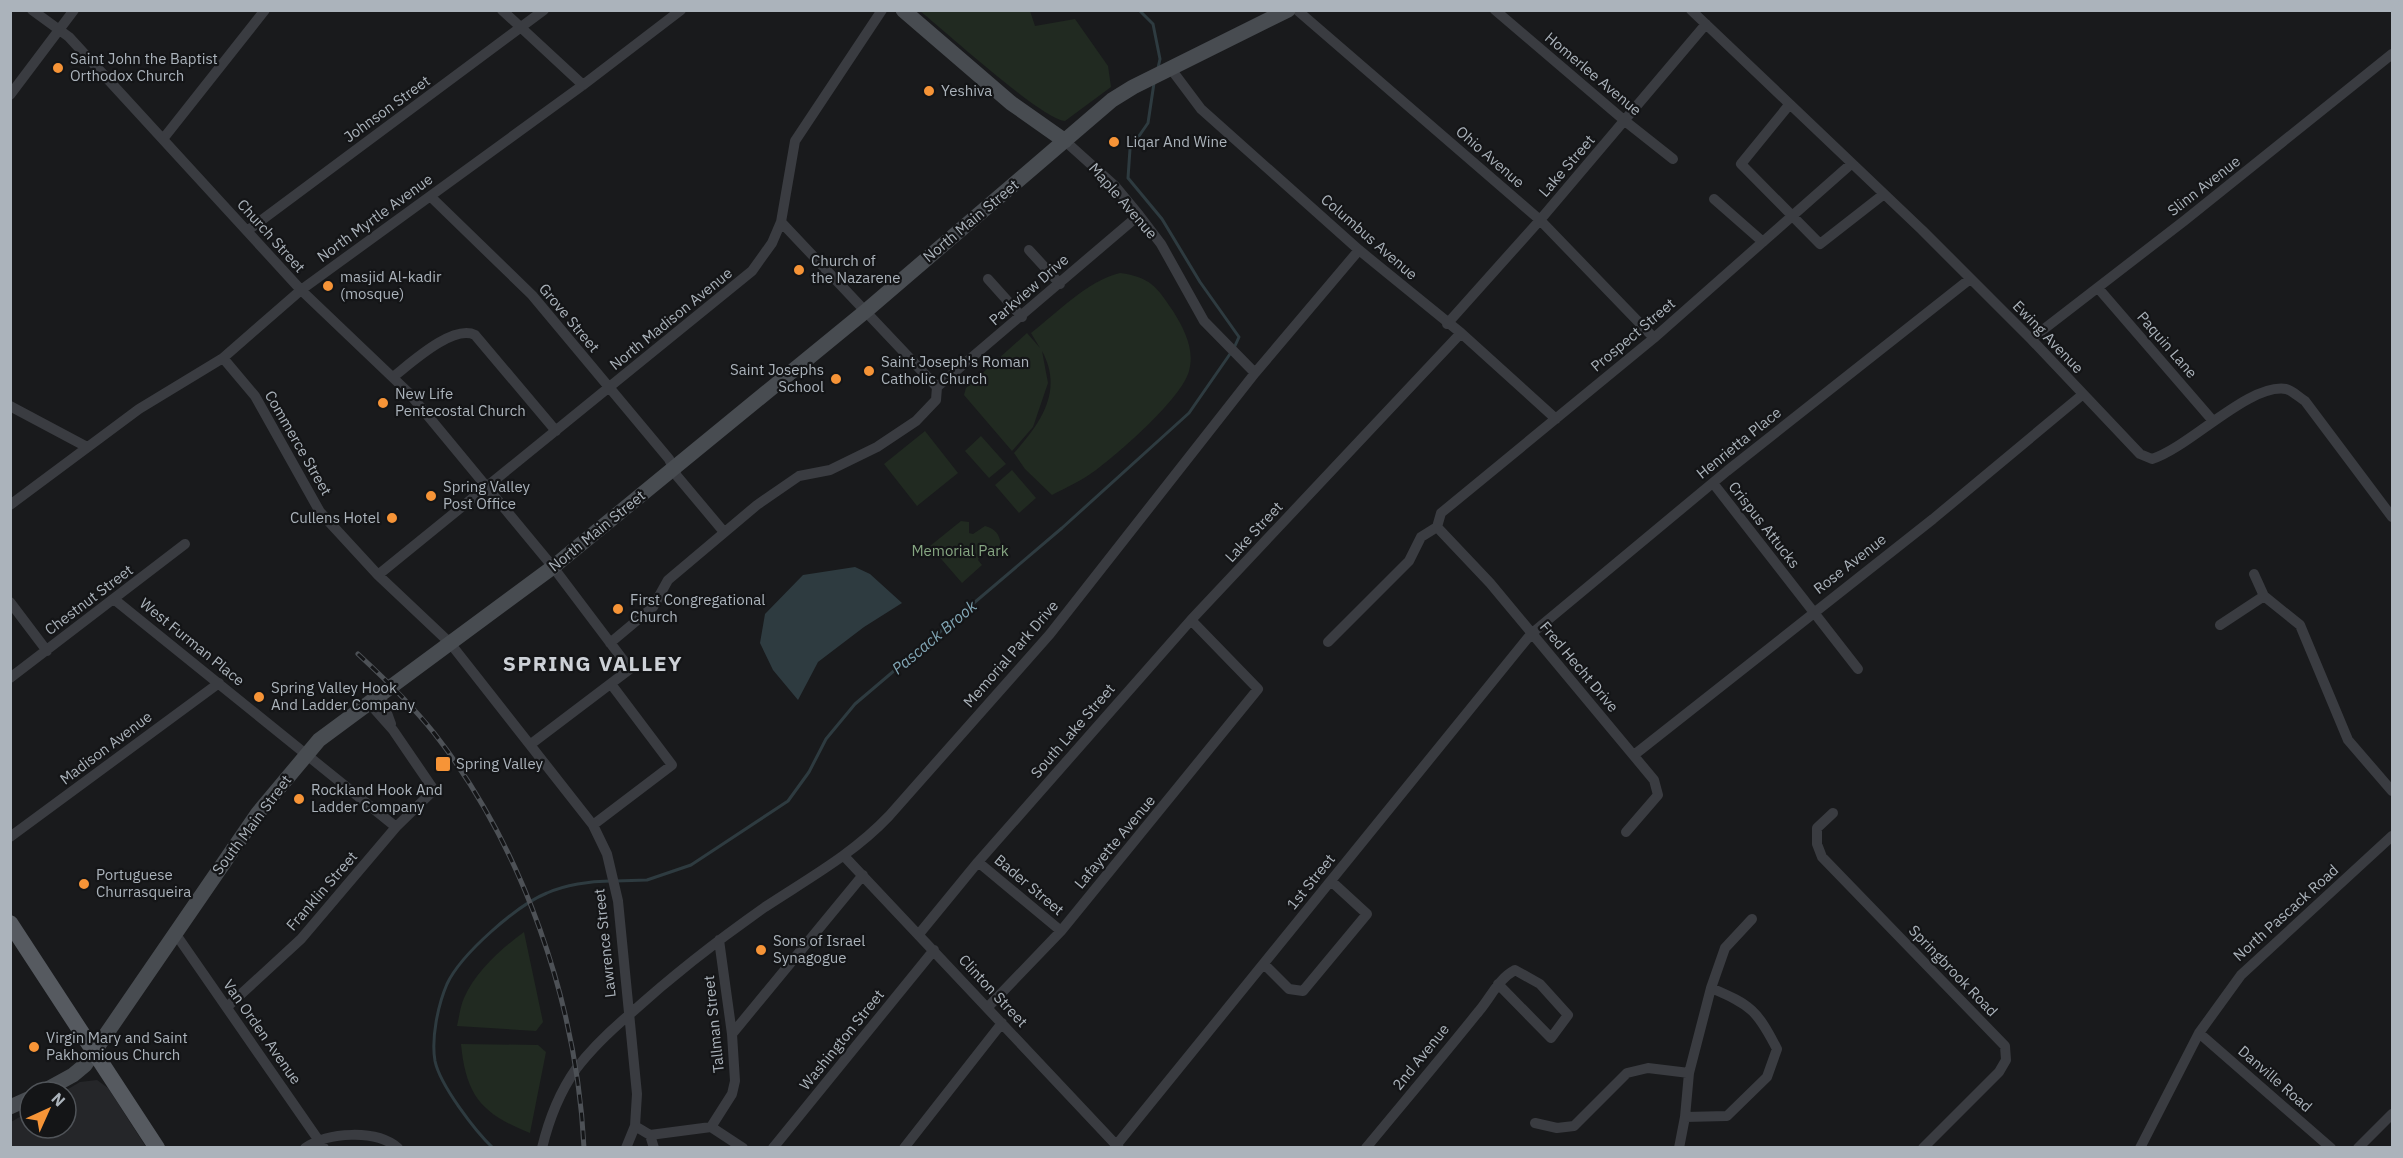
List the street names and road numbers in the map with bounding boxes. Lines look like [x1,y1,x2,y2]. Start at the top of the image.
street label: Homerlee Avenue [1541,28,1645,119]
street label: Johnson Street [340,71,434,146]
street label: Ohio Avenue [1452,122,1529,192]
street label: Lake Street [1534,131,1599,201]
street label: Slinn Avenue [2163,151,2244,220]
street label: Maple Avenue [1085,159,1162,243]
street label: North Myrtle Avenue [313,169,436,266]
street label: North Main Street [919,175,1022,266]
street label: Columbus Avenue [1317,190,1421,284]
street label: Church Street [233,195,309,276]
street label: Parkview Drive [985,250,1072,329]
street label: North Madison Avenue [605,263,736,374]
street label: Grove Street [535,279,604,356]
street label: Prospect Street [1587,294,1679,375]
street label: Ewing Avenue [2009,296,2088,377]
street label: Paquin Lane [2133,307,2202,382]
street label: Commerce Street [261,387,336,499]
street label: Henrietta Place [1692,403,1785,483]
street label: Crispus Attucks [1725,477,1804,572]
street label: North Main Street [544,486,649,575]
street label: Lake Street [1221,497,1287,566]
street label: Rose Avenue [1810,529,1890,598]
street label: Chestnut Street [41,560,137,639]
street label: West Furman Place [136,593,249,690]
street label: Memorial Park Drive [959,596,1062,711]
street label: Fred Hecht Drive [1536,617,1623,716]
street label: South Lake Street [1026,680,1119,782]
street label: Madison Avenue [56,707,156,788]
street label: South Main Street [208,771,295,878]
street label: Lafayette Avenue [1070,791,1159,892]
street label: Franklin Street [282,847,361,934]
street label: Bader Street [991,850,1068,919]
street label: 1st Street [1282,850,1339,913]
street label: North Pascack Road [2229,860,2342,965]
street label: Lawrence Street [589,888,620,999]
street label: Springbrook Road [1905,921,2002,1020]
street label: Clinton Street [955,950,1032,1031]
street label: Tallman Street [699,974,728,1074]
street label: Van Orden Avenue [219,976,306,1088]
street label: Washington Street [795,985,888,1094]
street label: 2nd Avenue [1388,1020,1453,1094]
street label: Danville Road [2234,1041,2316,1116]

